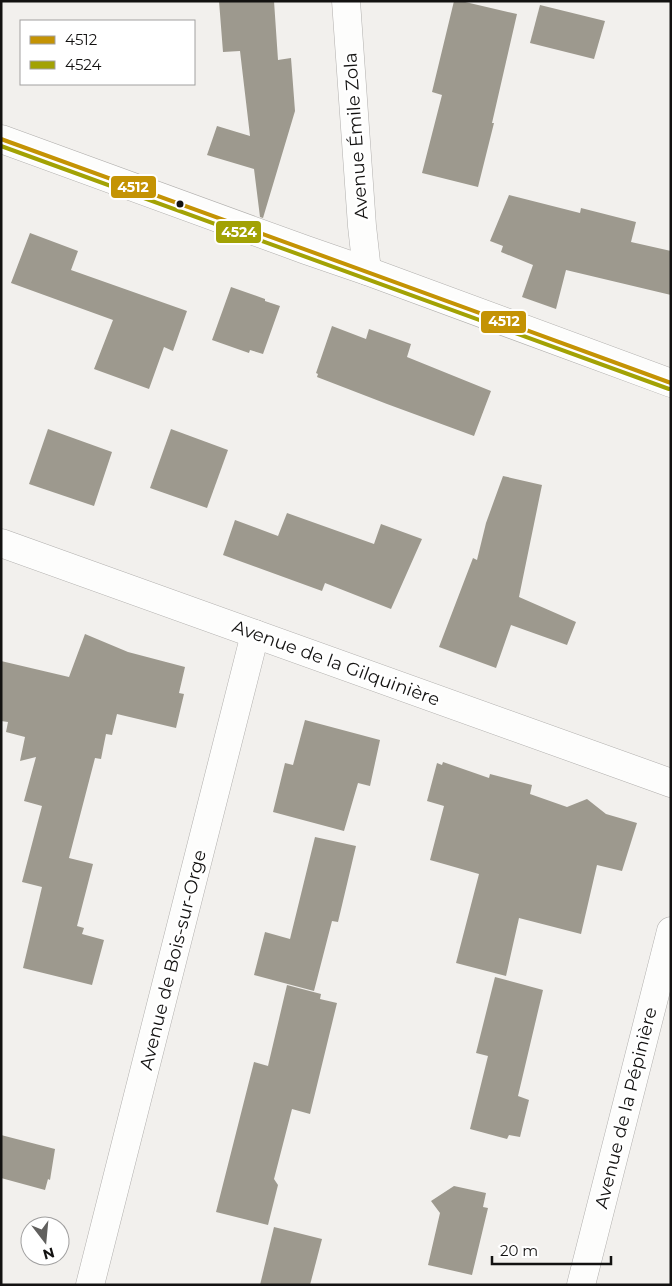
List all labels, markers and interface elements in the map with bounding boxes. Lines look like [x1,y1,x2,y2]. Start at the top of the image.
legend [20,20,195,85]
text: 4512 [65,30,97,49]
street label: Avenue Émile Zola [339,52,373,220]
text: 4524 [65,55,101,74]
line badge: 4512 [110,175,157,199]
text: 4512 [117,178,149,196]
unlabelled marker [175,199,185,209]
line badge: 4524 [215,220,262,244]
text: 4524 [221,223,257,241]
line badge: 4512 [480,310,527,334]
text: 4512 [488,312,520,330]
street label: Avenue de la Gilquinière [229,615,443,711]
street label: Avenue de Bois-sur-Orge [135,848,211,1072]
street label: Avenue de la Pépinière [590,1005,662,1211]
north arrow [20,1216,70,1266]
scale bar [492,1234,611,1266]
text: 20 m [500,1241,538,1260]
text: N [41,1243,57,1264]

